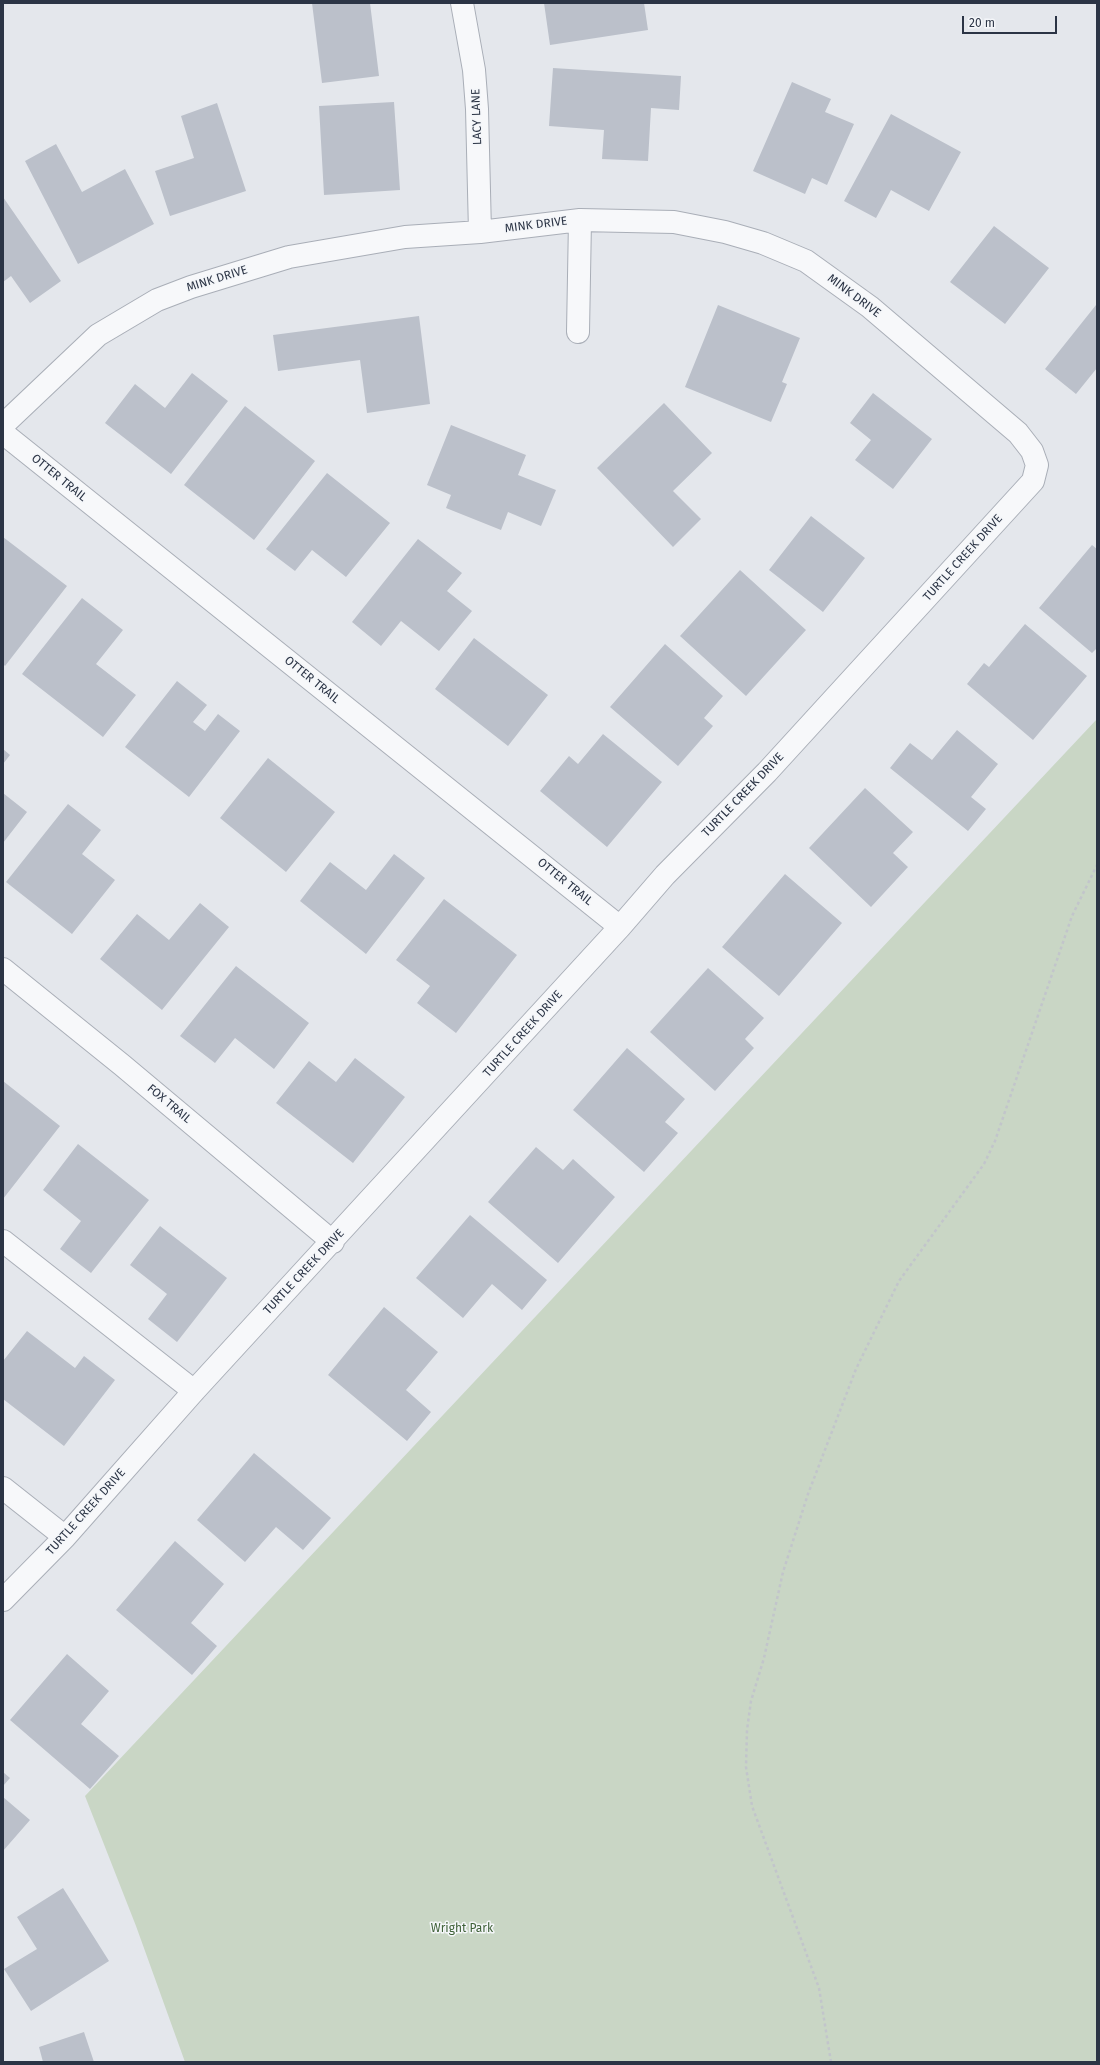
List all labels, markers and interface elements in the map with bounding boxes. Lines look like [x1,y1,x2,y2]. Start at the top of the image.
scale bar [964,8,1059,34]
text: 20 m [969,16,995,30]
street label: LACY LANE [469,89,485,145]
street label: MINK DRIVE [504,214,568,236]
street label: MINK DRIVE [185,263,249,295]
street label: MINK DRIVE [825,271,883,321]
street label: OTTER TRAIL [28,451,90,505]
street label: TURTLE CREEK DRIVE [920,512,1006,604]
street label: OTTER TRAIL [281,653,343,707]
street label: TURTLE CREEK DRIVE [699,750,787,840]
street label: OTTER TRAIL [534,855,596,909]
street label: TURTLE CREEK DRIVE [480,988,566,1080]
street label: FOX TRAIL [144,1081,194,1127]
street label: TURTLE CREEK DRIVE [261,1226,347,1318]
street label: TURTLE CREEK DRIVE [43,1466,129,1558]
park label: Wright Park [431,1922,493,1936]

